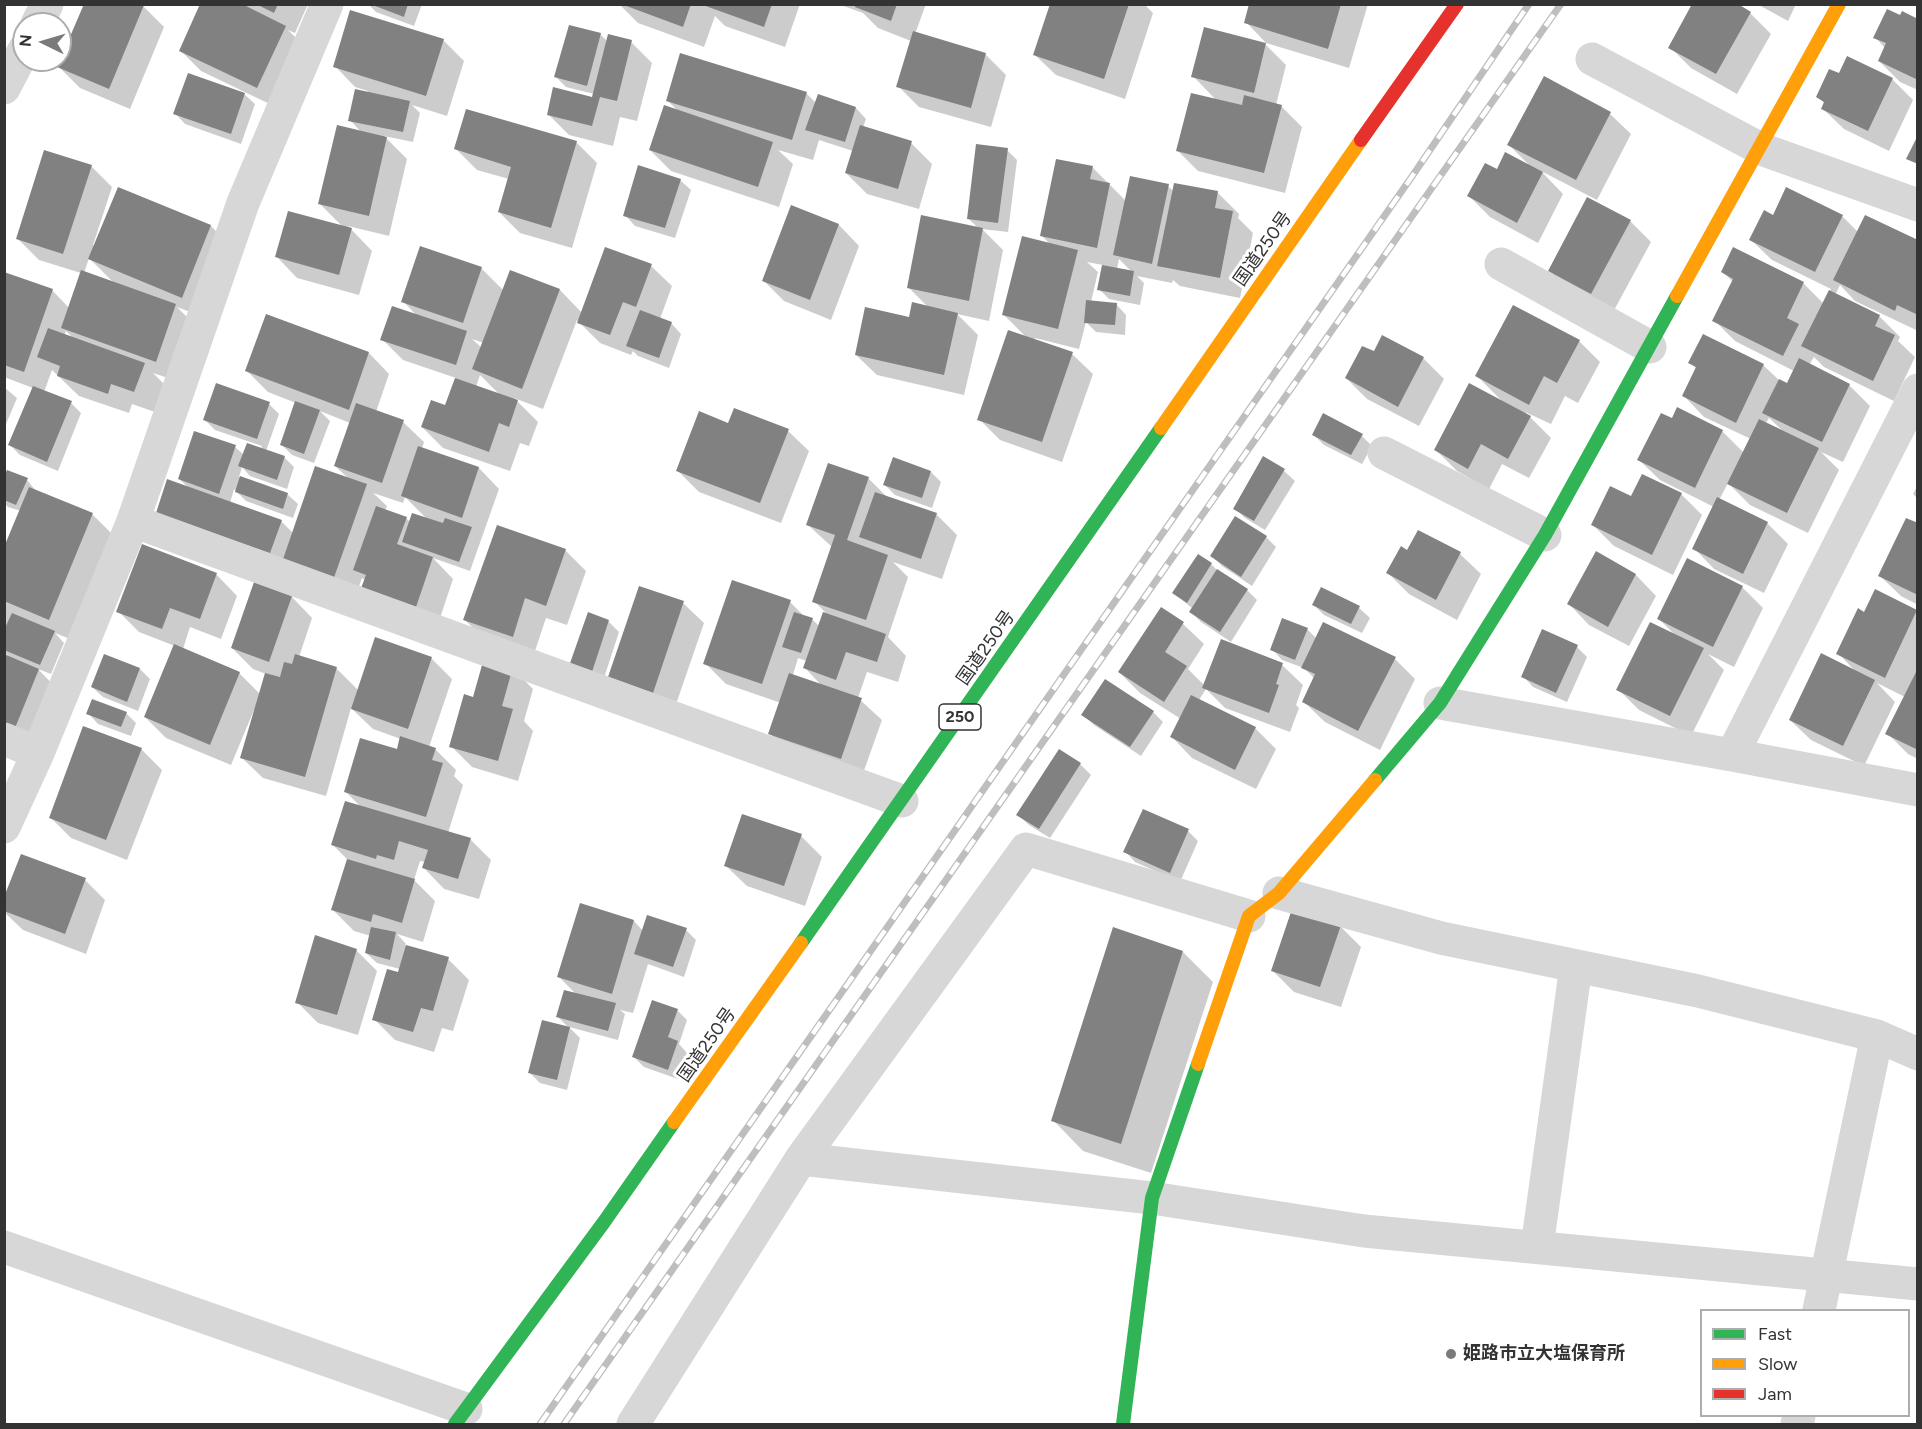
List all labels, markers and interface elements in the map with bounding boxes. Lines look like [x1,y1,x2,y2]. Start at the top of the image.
north arrow [12,12,72,72]
text: N [16,34,36,48]
street label: 国道250号 [1230,208,1296,290]
street label: 国道250号 [953,607,1019,689]
road number: 250 [939,704,981,730]
street label: 国道250号 [674,1004,740,1086]
legend [1700,1309,1910,1417]
text: Fast [1758,1323,1792,1345]
place label: 姫路市立大塩保育所 [1463,1343,1625,1365]
marker: 姫路市立大塩保育所 [1444,1347,1458,1361]
text: Slow [1758,1353,1797,1375]
text: Jam [1758,1383,1792,1405]

